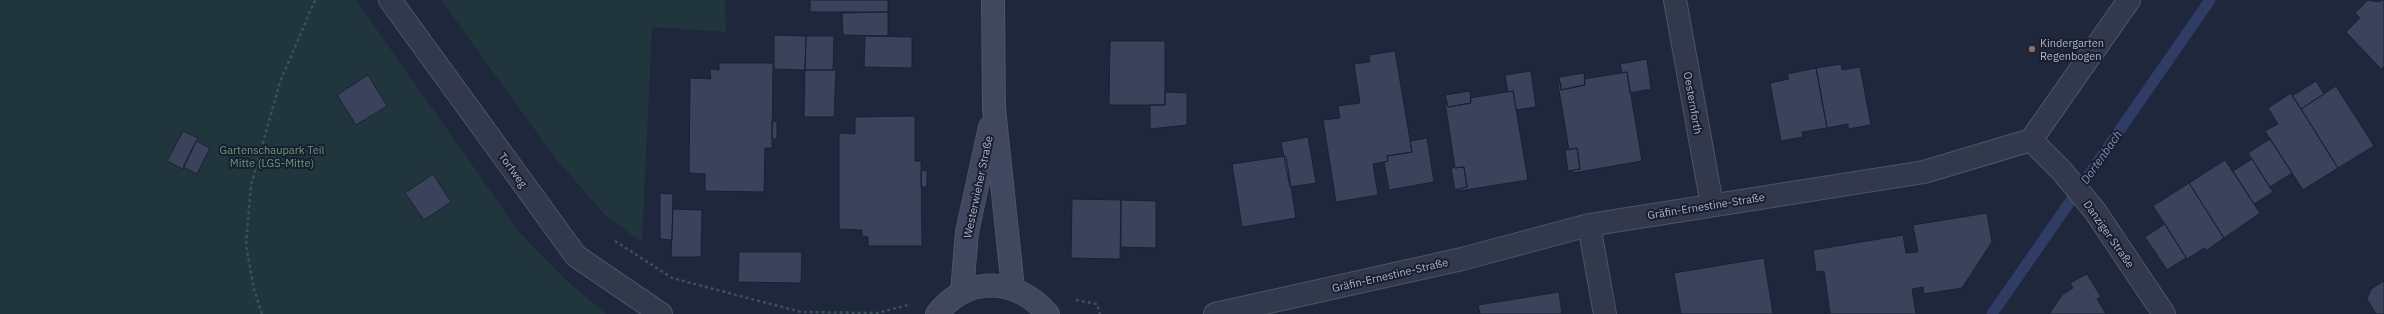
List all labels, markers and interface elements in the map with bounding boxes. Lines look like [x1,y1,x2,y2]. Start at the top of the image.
place label: Kindergarten Regenbogen [2040,36,2104,63]
marker: Kindergarten Regenbogen [2027,44,2037,54]
street label: Oesternforth [1681,71,1705,135]
water label: Dortenbach [2077,127,2125,187]
street label: Westerwieher Straße [960,135,996,239]
park label: Gartenschaupark Teil Mitte (LGS-Mitte) [219,143,325,170]
street label: Torfweg [496,150,530,190]
street label: Gräfin-Ernestine-Straße [1646,190,1766,222]
street label: Danziger Straße [2081,198,2137,270]
street label: Gräfin-Ernestine-Straße [1331,255,1449,295]

